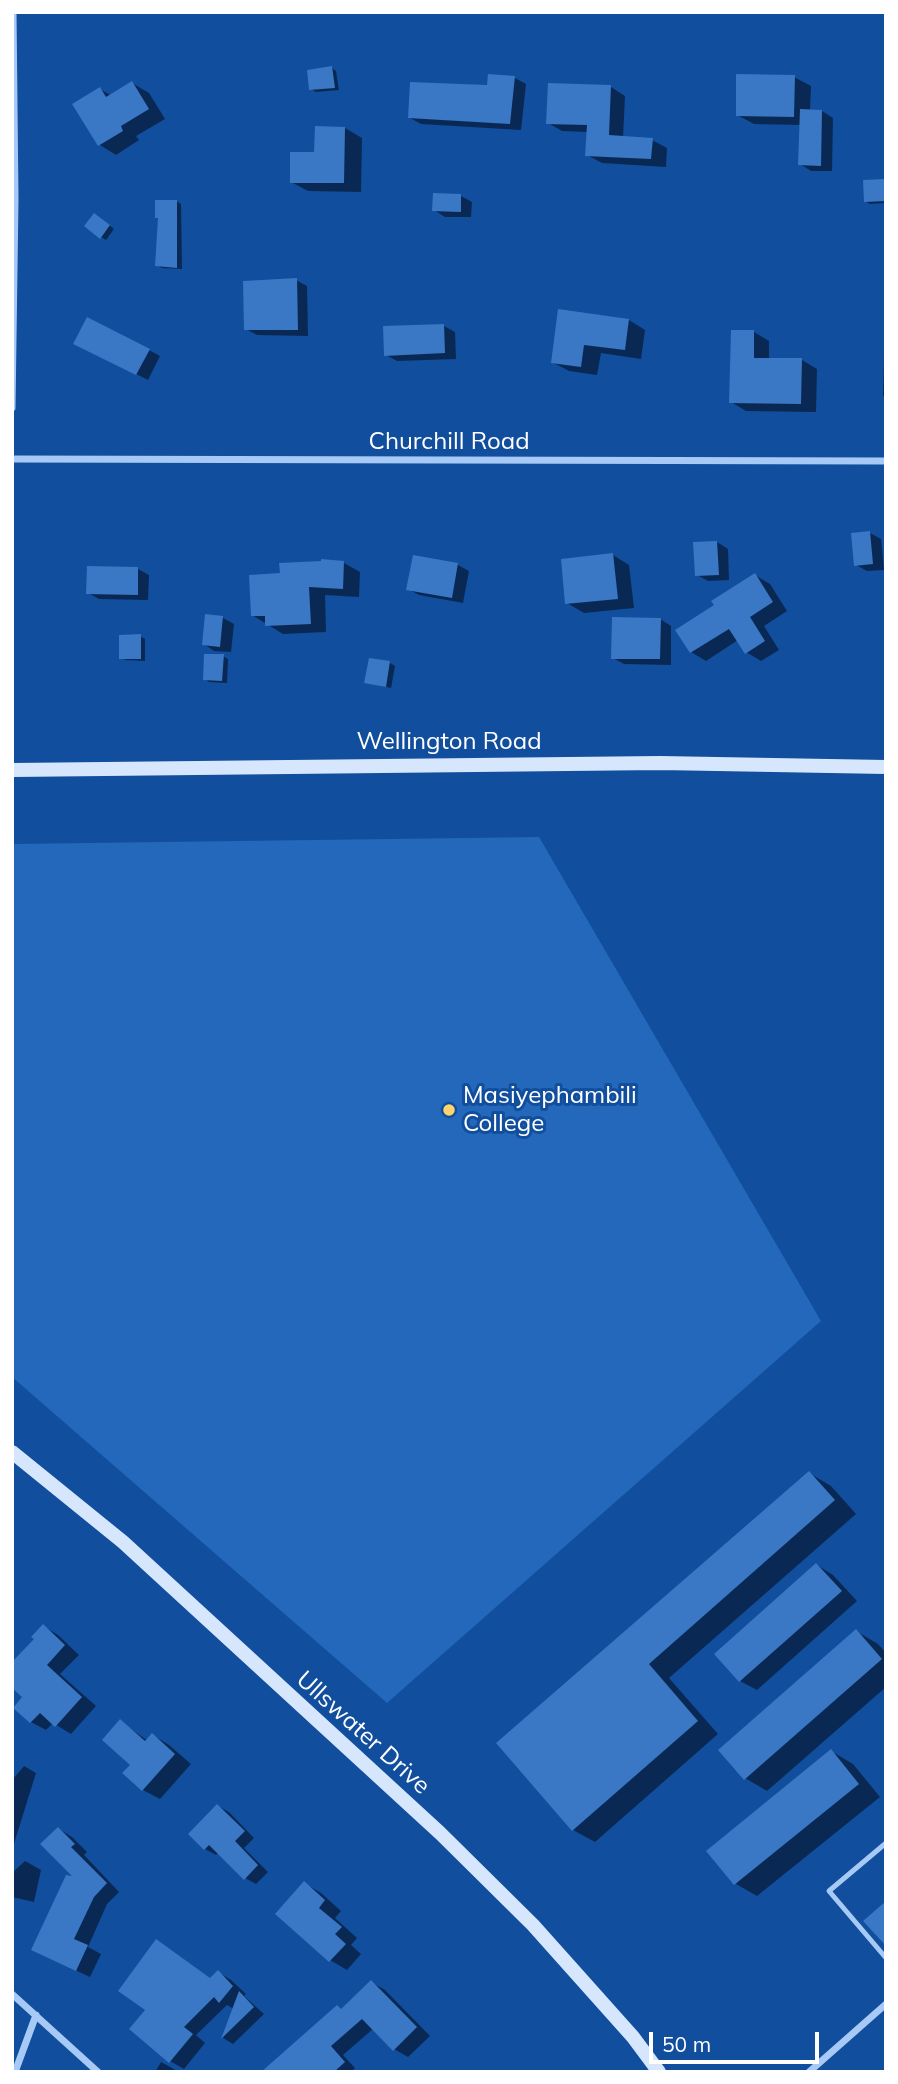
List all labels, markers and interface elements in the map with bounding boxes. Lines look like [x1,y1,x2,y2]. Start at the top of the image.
street label: Churchill Road [368,428,530,456]
street label: Wellington Road [356,728,542,756]
place label: Masiyephambili College [463,1082,637,1138]
marker: Masiyephambili College [441,1102,457,1118]
street label: Ullswater Drive [290,1665,436,1801]
scale bar [653,2018,823,2062]
text: 50 m [662,2031,711,2057]

